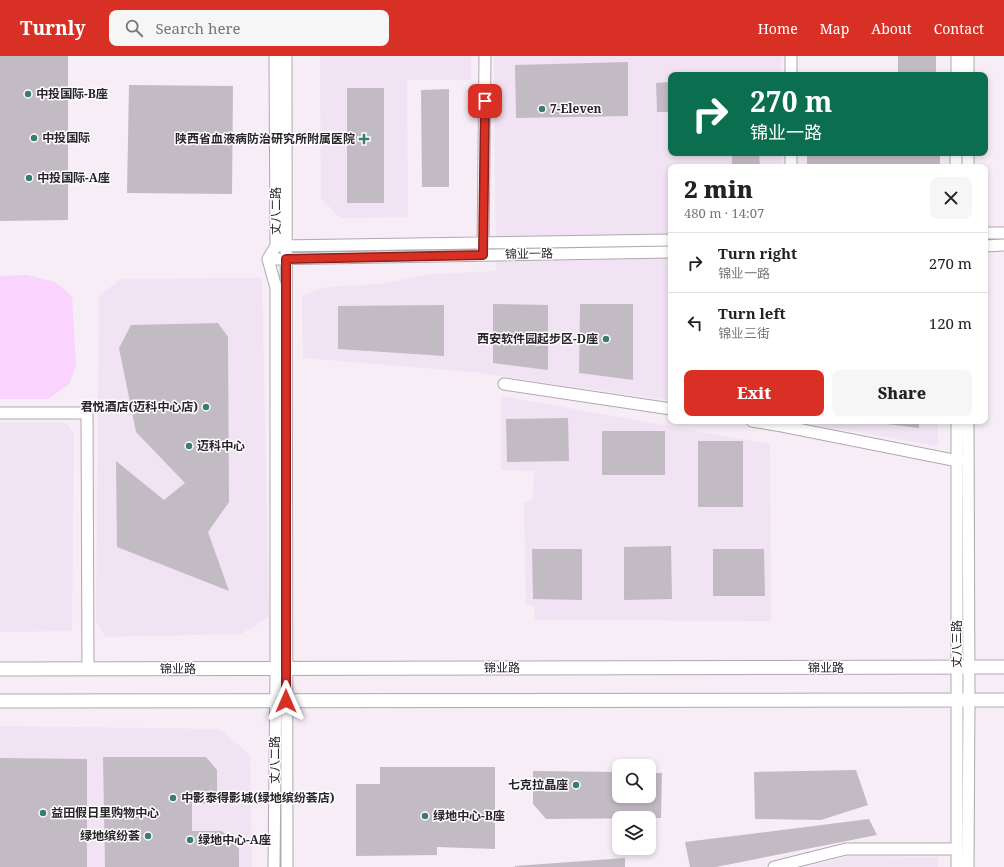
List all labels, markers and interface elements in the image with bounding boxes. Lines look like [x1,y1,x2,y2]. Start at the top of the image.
search box [109,10,389,46]
text: Turnly [20,15,85,41]
icon: search [123,17,145,39]
text: Search here [155,18,241,38]
text: Home [758,19,798,38]
text: Map [820,19,849,38]
text: About [871,19,912,38]
text: Contact [934,19,984,38]
text: 270 m [750,82,832,120]
pin [468,84,502,118]
place label: 中投国际-B座 [36,85,108,102]
icon: right [684,88,736,140]
marker: 中投国际-B座 [23,89,33,99]
icon: arrive [474,90,496,112]
place label: 7-Eleven [550,100,602,117]
marker: 7-Eleven [537,104,547,114]
text: 锦业一路 [750,120,822,144]
place label: 中投国际 [42,129,90,146]
place label: 陕西省血液病防治研究所附属医院 [175,130,355,147]
marker: 中投国际 [29,133,39,143]
marker: 陕西省血液病防治研究所附属医院 [358,133,370,145]
place label: 中投国际-A座 [37,169,110,186]
text: 2 min [684,172,753,205]
marker: 中投国际-A座 [24,173,34,183]
button: close [930,177,972,219]
street label: 丈八二路 [267,187,284,235]
text: 480 m · 14:07 [684,204,764,222]
text: Turn right [718,243,797,263]
street label: 锦业一路 [505,245,553,262]
icon: right [684,252,706,274]
text: 270 m [929,253,972,273]
text: 锦业一路 [718,264,770,282]
text: Turn left [718,303,786,323]
icon: left [684,312,706,334]
text: 120 m [929,313,972,333]
text: 锦业三街 [718,324,770,342]
place label: 西安软件园起步区-D座 [477,330,598,347]
marker: 西安软件园起步区-D座 [601,334,611,344]
button: Exit [684,370,824,416]
button: Share [832,370,972,416]
place label: 君悦酒店(迈科中心店) [80,398,198,415]
marker: 君悦酒店(迈科中心店) [201,402,211,412]
place label: 迈科中心 [197,437,245,454]
marker: 迈科中心 [184,441,194,451]
street label: 丈八三路 [948,620,965,668]
street label: 锦业路 [484,659,520,676]
street label: 锦业路 [808,659,844,676]
street label: 锦业路 [160,660,196,677]
position arrow [265,680,307,722]
street label: 丈八二路 [266,736,283,784]
map controls [612,759,656,855]
button: search [612,759,656,803]
place label: 七克拉晶座 [508,776,568,793]
marker: 七克拉晶座 [571,780,581,790]
place label: 中影泰得影城(绿地缤纷荟店) [181,789,335,806]
marker: 中影泰得影城(绿地缤纷荟店) [168,793,178,803]
place label: 益田假日里购物中心 [51,804,159,821]
place label: 绿地中心-B座 [433,807,505,824]
marker: 益田假日里购物中心 [38,808,48,818]
marker: 绿地中心-B座 [420,811,430,821]
button: layers [612,811,656,855]
place label: 绿地缤纷荟 [80,827,140,844]
marker: 绿地缤纷荟 [143,831,153,841]
place label: 绿地中心-A座 [198,831,271,848]
marker: 绿地中心-A座 [185,835,195,845]

